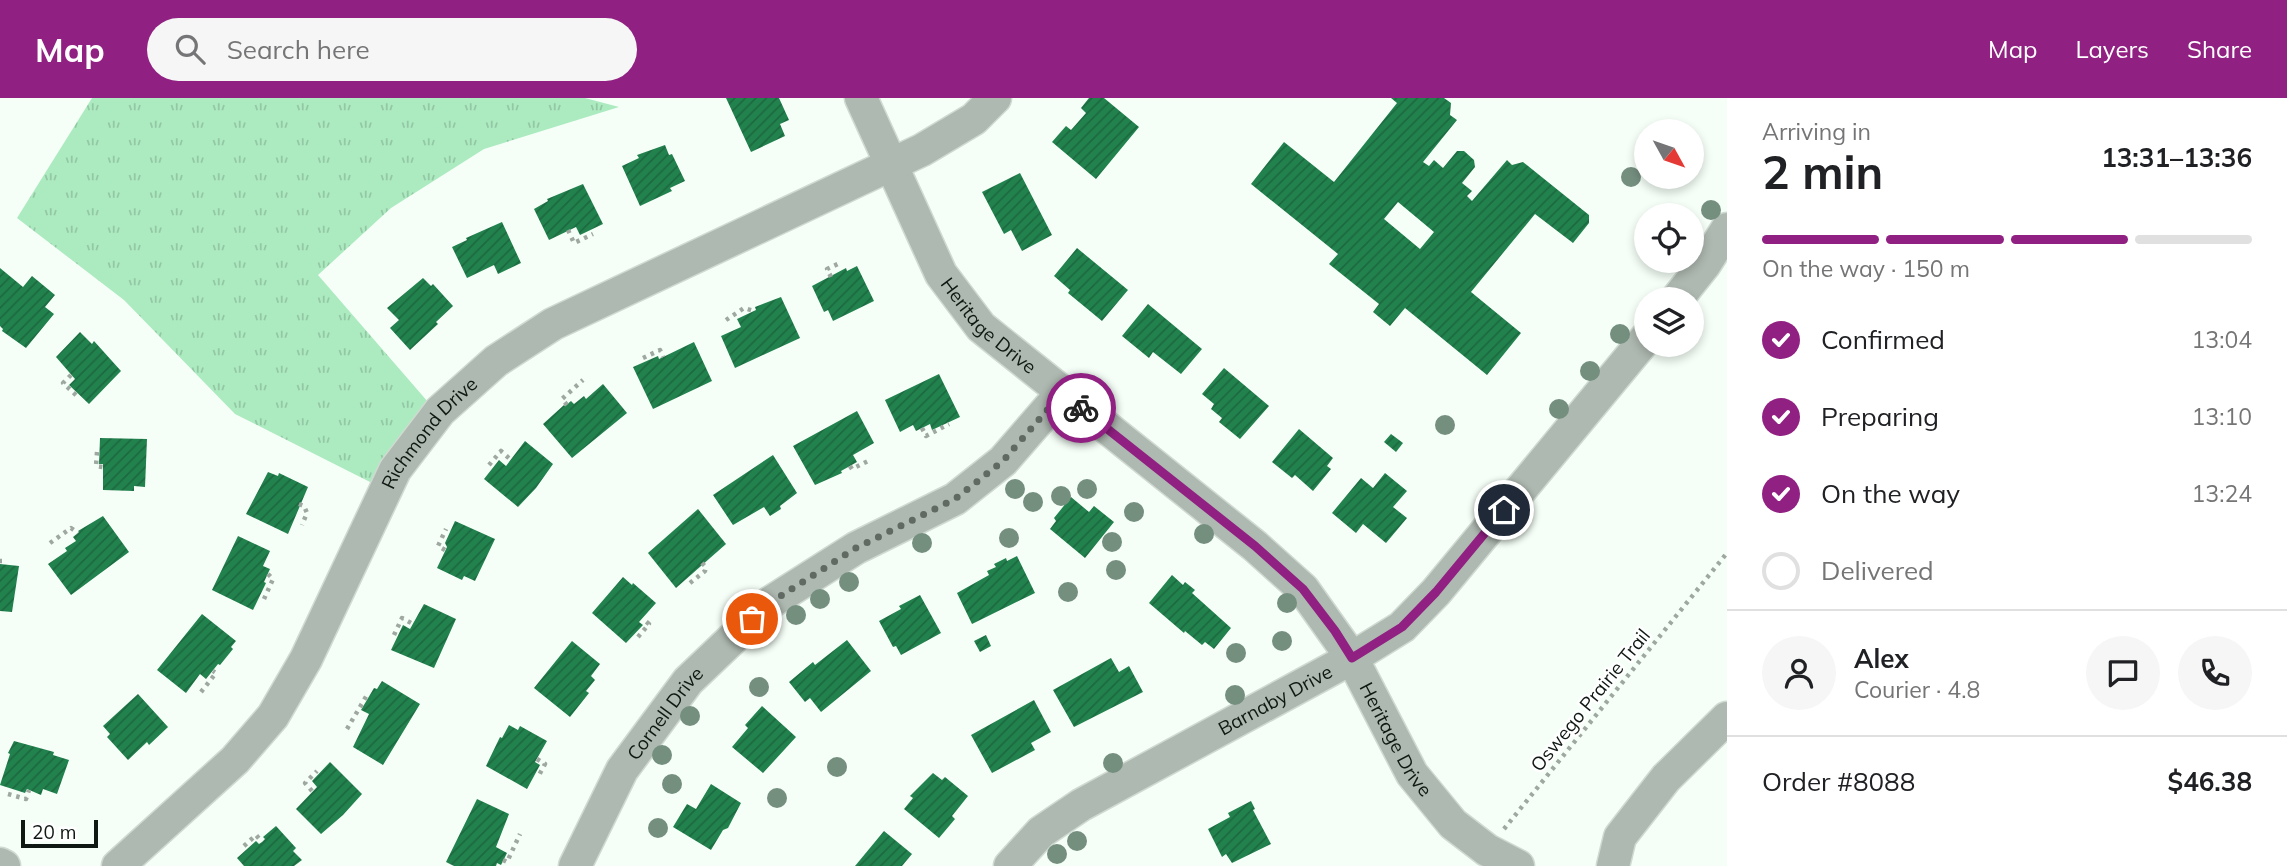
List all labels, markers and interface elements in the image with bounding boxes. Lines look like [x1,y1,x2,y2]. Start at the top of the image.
search box [147,18,637,81]
text: Map [35,29,105,70]
icon: search [171,30,209,68]
text: Search here [227,33,370,66]
text: Map [1988,34,2037,64]
text: Layers [2075,34,2149,64]
text: Share [2187,34,2252,64]
text: Arriving in [1762,117,1871,146]
north arrow [1634,119,1704,189]
map controls [1634,119,1704,357]
text: 13:31–13:36 [2101,141,2252,174]
text: 2 min [1762,143,1883,201]
button: locate [1634,203,1704,273]
text: On the way · 150 m [1762,254,1970,283]
street label: Heritage Drive [936,272,1041,379]
button: layers [1634,287,1704,357]
icon: check [1762,321,1800,359]
text: Confirmed [1821,323,1945,356]
text: 13:04 [2192,325,2252,354]
street label: Richmond Drive [376,372,482,493]
courier [1046,373,1116,443]
icon: bike [1062,389,1100,427]
icon: check [1762,398,1800,436]
text: Preparing [1821,400,1939,433]
text: 13:10 [2192,402,2252,431]
icon: check [1762,475,1800,513]
text: On the way [1821,477,1960,510]
text: 13:24 [2192,479,2252,508]
pin [1474,480,1534,540]
icon: home [1485,491,1523,529]
text: Delivered [1821,554,1934,587]
pin [722,589,782,649]
icon: bag [733,600,771,638]
street label: Oswego Prairie Trail [1525,624,1655,776]
button: person [1762,636,1836,710]
button: chat [2086,636,2160,710]
button: phone [2178,636,2252,710]
text: Alex [1854,642,1909,675]
street label: Barnaby Drive [1214,659,1336,740]
street label: Cornell Drive [621,661,708,765]
text: Courier · 4.8 [1854,675,1980,704]
street label: Heritage Drive [1355,678,1437,801]
text: Order #8088 [1762,765,1915,798]
text: $46.38 [2168,765,2252,798]
scale bar [21,817,98,849]
text: 20 m [32,820,76,844]

